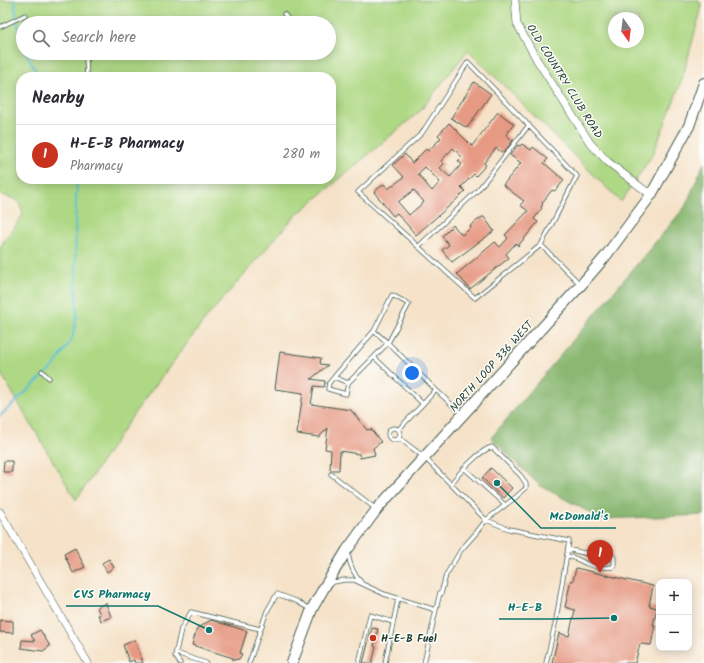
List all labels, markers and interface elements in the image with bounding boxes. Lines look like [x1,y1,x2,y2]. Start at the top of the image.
north arrow [608,12,644,48]
search box [16,16,336,60]
street label: OLD COUNTRY CLUB ROAD [521,21,607,142]
text: Search here [62,26,136,50]
icon: search [30,27,52,49]
text: Nearby [32,85,84,112]
text: H-E-B Pharmacy [70,132,184,156]
text: 1 [43,144,47,165]
text: 280 m [283,144,320,165]
text: Pharmacy [70,156,123,177]
street label: NORTH LOOP 336 WEST [446,316,539,417]
your location [402,363,422,383]
callout: McDonald's [541,504,616,528]
text: McDonald's [549,507,609,526]
pin: 1 [587,540,613,573]
map controls [656,579,692,651]
button: + [656,579,692,615]
callout: CVS Pharmacy [66,582,158,606]
text: CVS Pharmacy [74,585,151,604]
callout: H-E-B [499,595,550,619]
text: H-E-B [508,598,542,617]
button: − [656,615,692,651]
place label: H-E-B Fuel [381,630,437,648]
marker: H-E-B Fuel [368,633,378,643]

